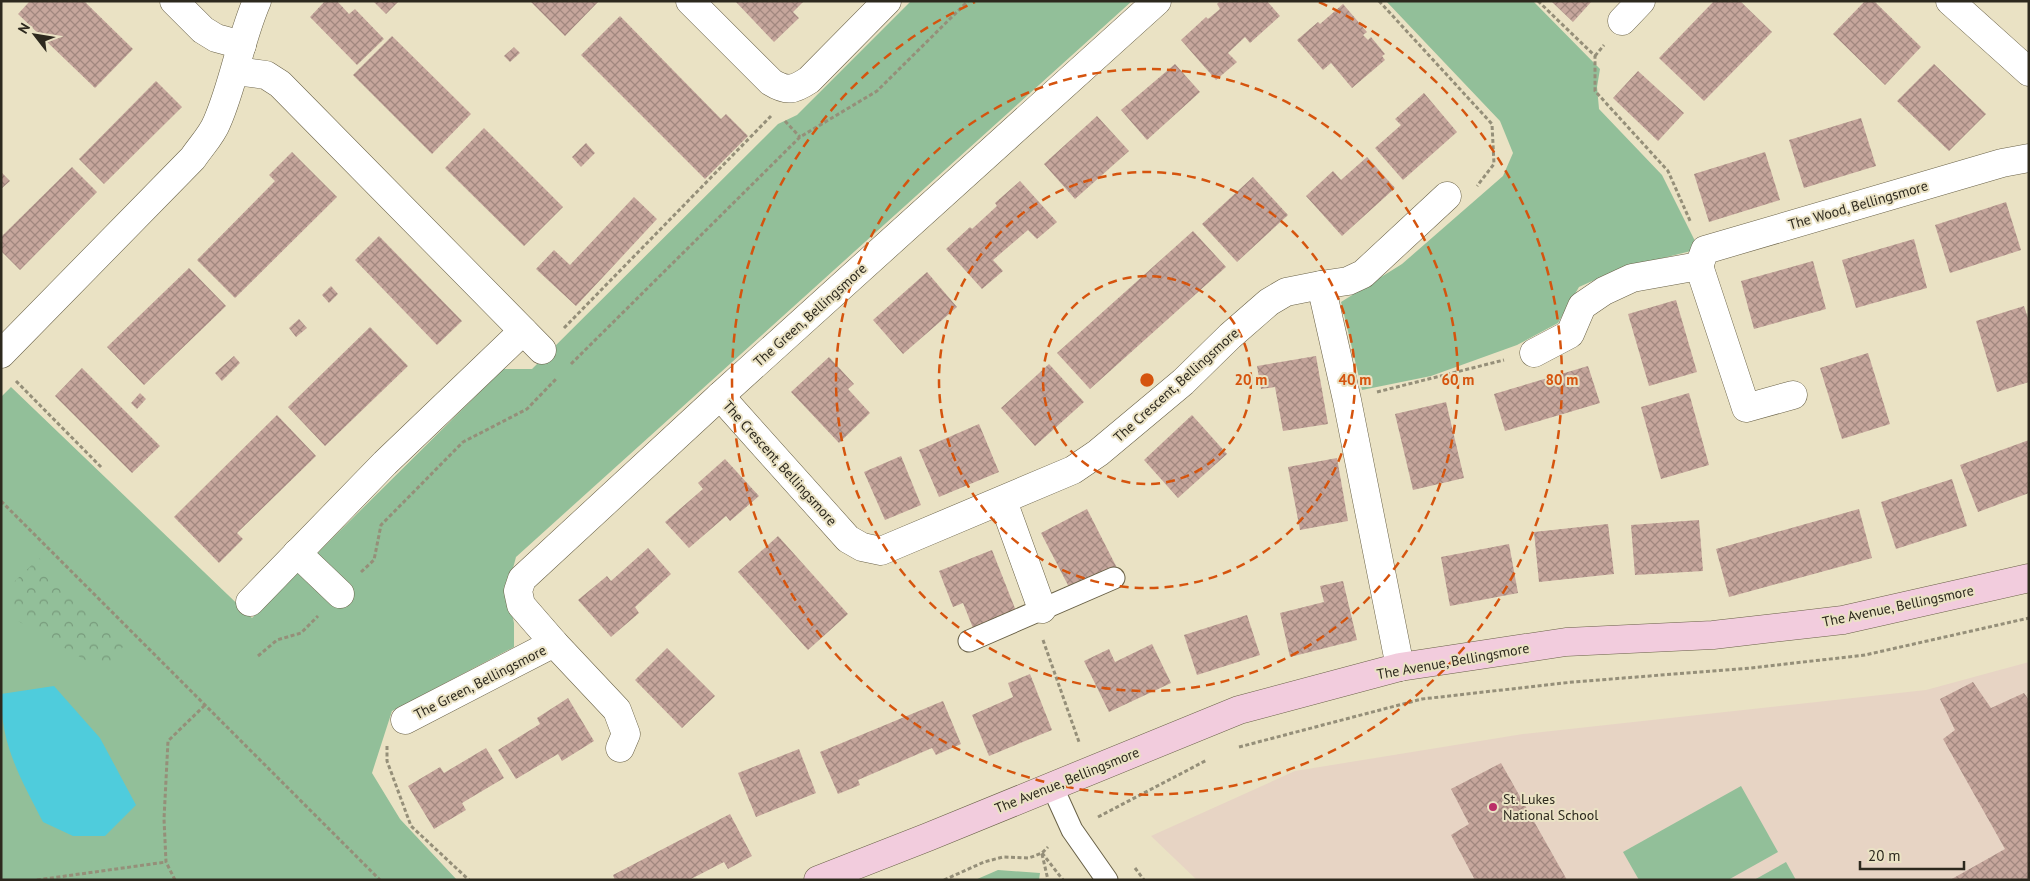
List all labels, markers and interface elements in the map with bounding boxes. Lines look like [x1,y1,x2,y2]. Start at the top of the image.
north arrow [10,10,60,60]
text: N [14,20,34,37]
street label: The Wood, Bellingsmore [1786,176,1930,234]
street label: The Green, Bellingsmore [750,259,870,371]
street label: The Crescent, Bellingsmore [1110,324,1242,446]
text: 20 m [1235,370,1267,389]
text: 40 m [1339,370,1371,389]
text: 60 m [1442,370,1474,389]
text: 80 m [1546,370,1578,389]
centre of rings [1138,371,1156,389]
street label: The Crescent, Bellingsmore [719,397,841,529]
street label: The Avenue, Bellingsmore [1821,581,1975,631]
street label: The Avenue, Bellingsmore [1375,639,1531,683]
street label: The Green, Bellingsmore [411,641,549,723]
street label: The Avenue, Bellingsmore [992,743,1142,817]
place label: St. Lukes National School [1503,790,1598,824]
marker: St. Lukes National School [1487,801,1499,813]
scale bar [1860,838,1964,870]
text: 20 m [1868,846,1901,865]

